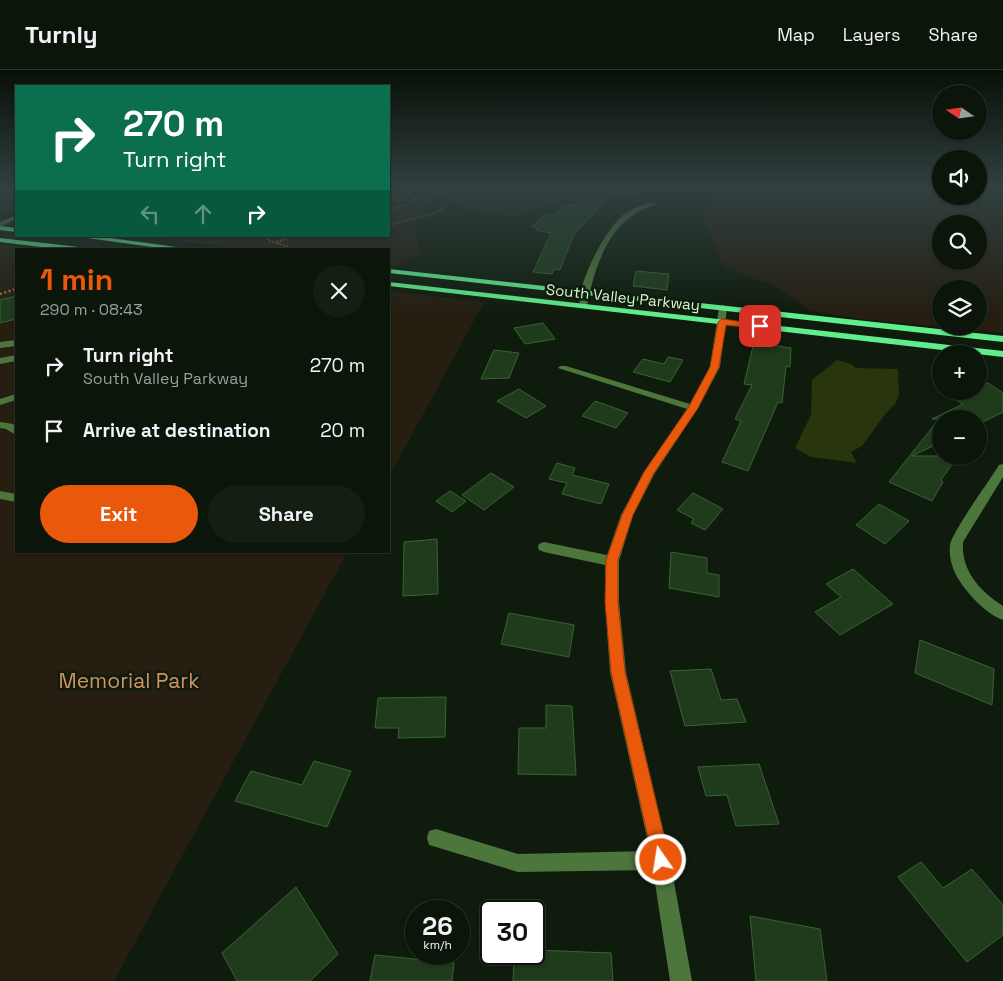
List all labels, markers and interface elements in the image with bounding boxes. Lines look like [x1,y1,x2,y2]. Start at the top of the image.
text: Turnly [25,19,98,50]
text: Map [777,23,815,46]
text: Layers [843,23,900,46]
text: Share [928,23,978,46]
north arrow [932,85,988,140]
map controls [932,85,987,465]
text: 270 m [123,102,224,146]
icon: right [40,105,105,170]
text: Turn right [123,145,226,173]
button: sound [932,150,987,205]
icon: left [136,200,164,228]
icon: ahead [189,200,217,228]
icon: right [242,200,270,228]
button: search [932,215,987,270]
text: 1 min [40,260,113,299]
button: close [313,265,365,317]
street label: South Valley Parkway [545,279,701,315]
button: layers [932,280,987,335]
text: 290 m · 08:43 [40,299,143,320]
pin [739,305,781,347]
icon: arrive [746,312,774,340]
text: Turn right [83,343,173,368]
button: + [932,345,987,400]
icon: right [40,352,68,380]
text: 270 m [310,353,365,378]
text: South Valley Parkway [83,368,248,389]
button: − [932,410,987,465]
icon: arrive [40,417,68,445]
text: Arrive at destination [83,418,271,443]
text: 20 m [320,418,365,443]
button: Exit [40,485,198,543]
button: Share [208,485,365,543]
park label: Memorial Park [59,667,200,694]
position arrow [634,833,686,885]
speed limit sign: 30 [480,900,545,965]
text: 26 [422,910,453,942]
text: km/h [423,937,452,953]

